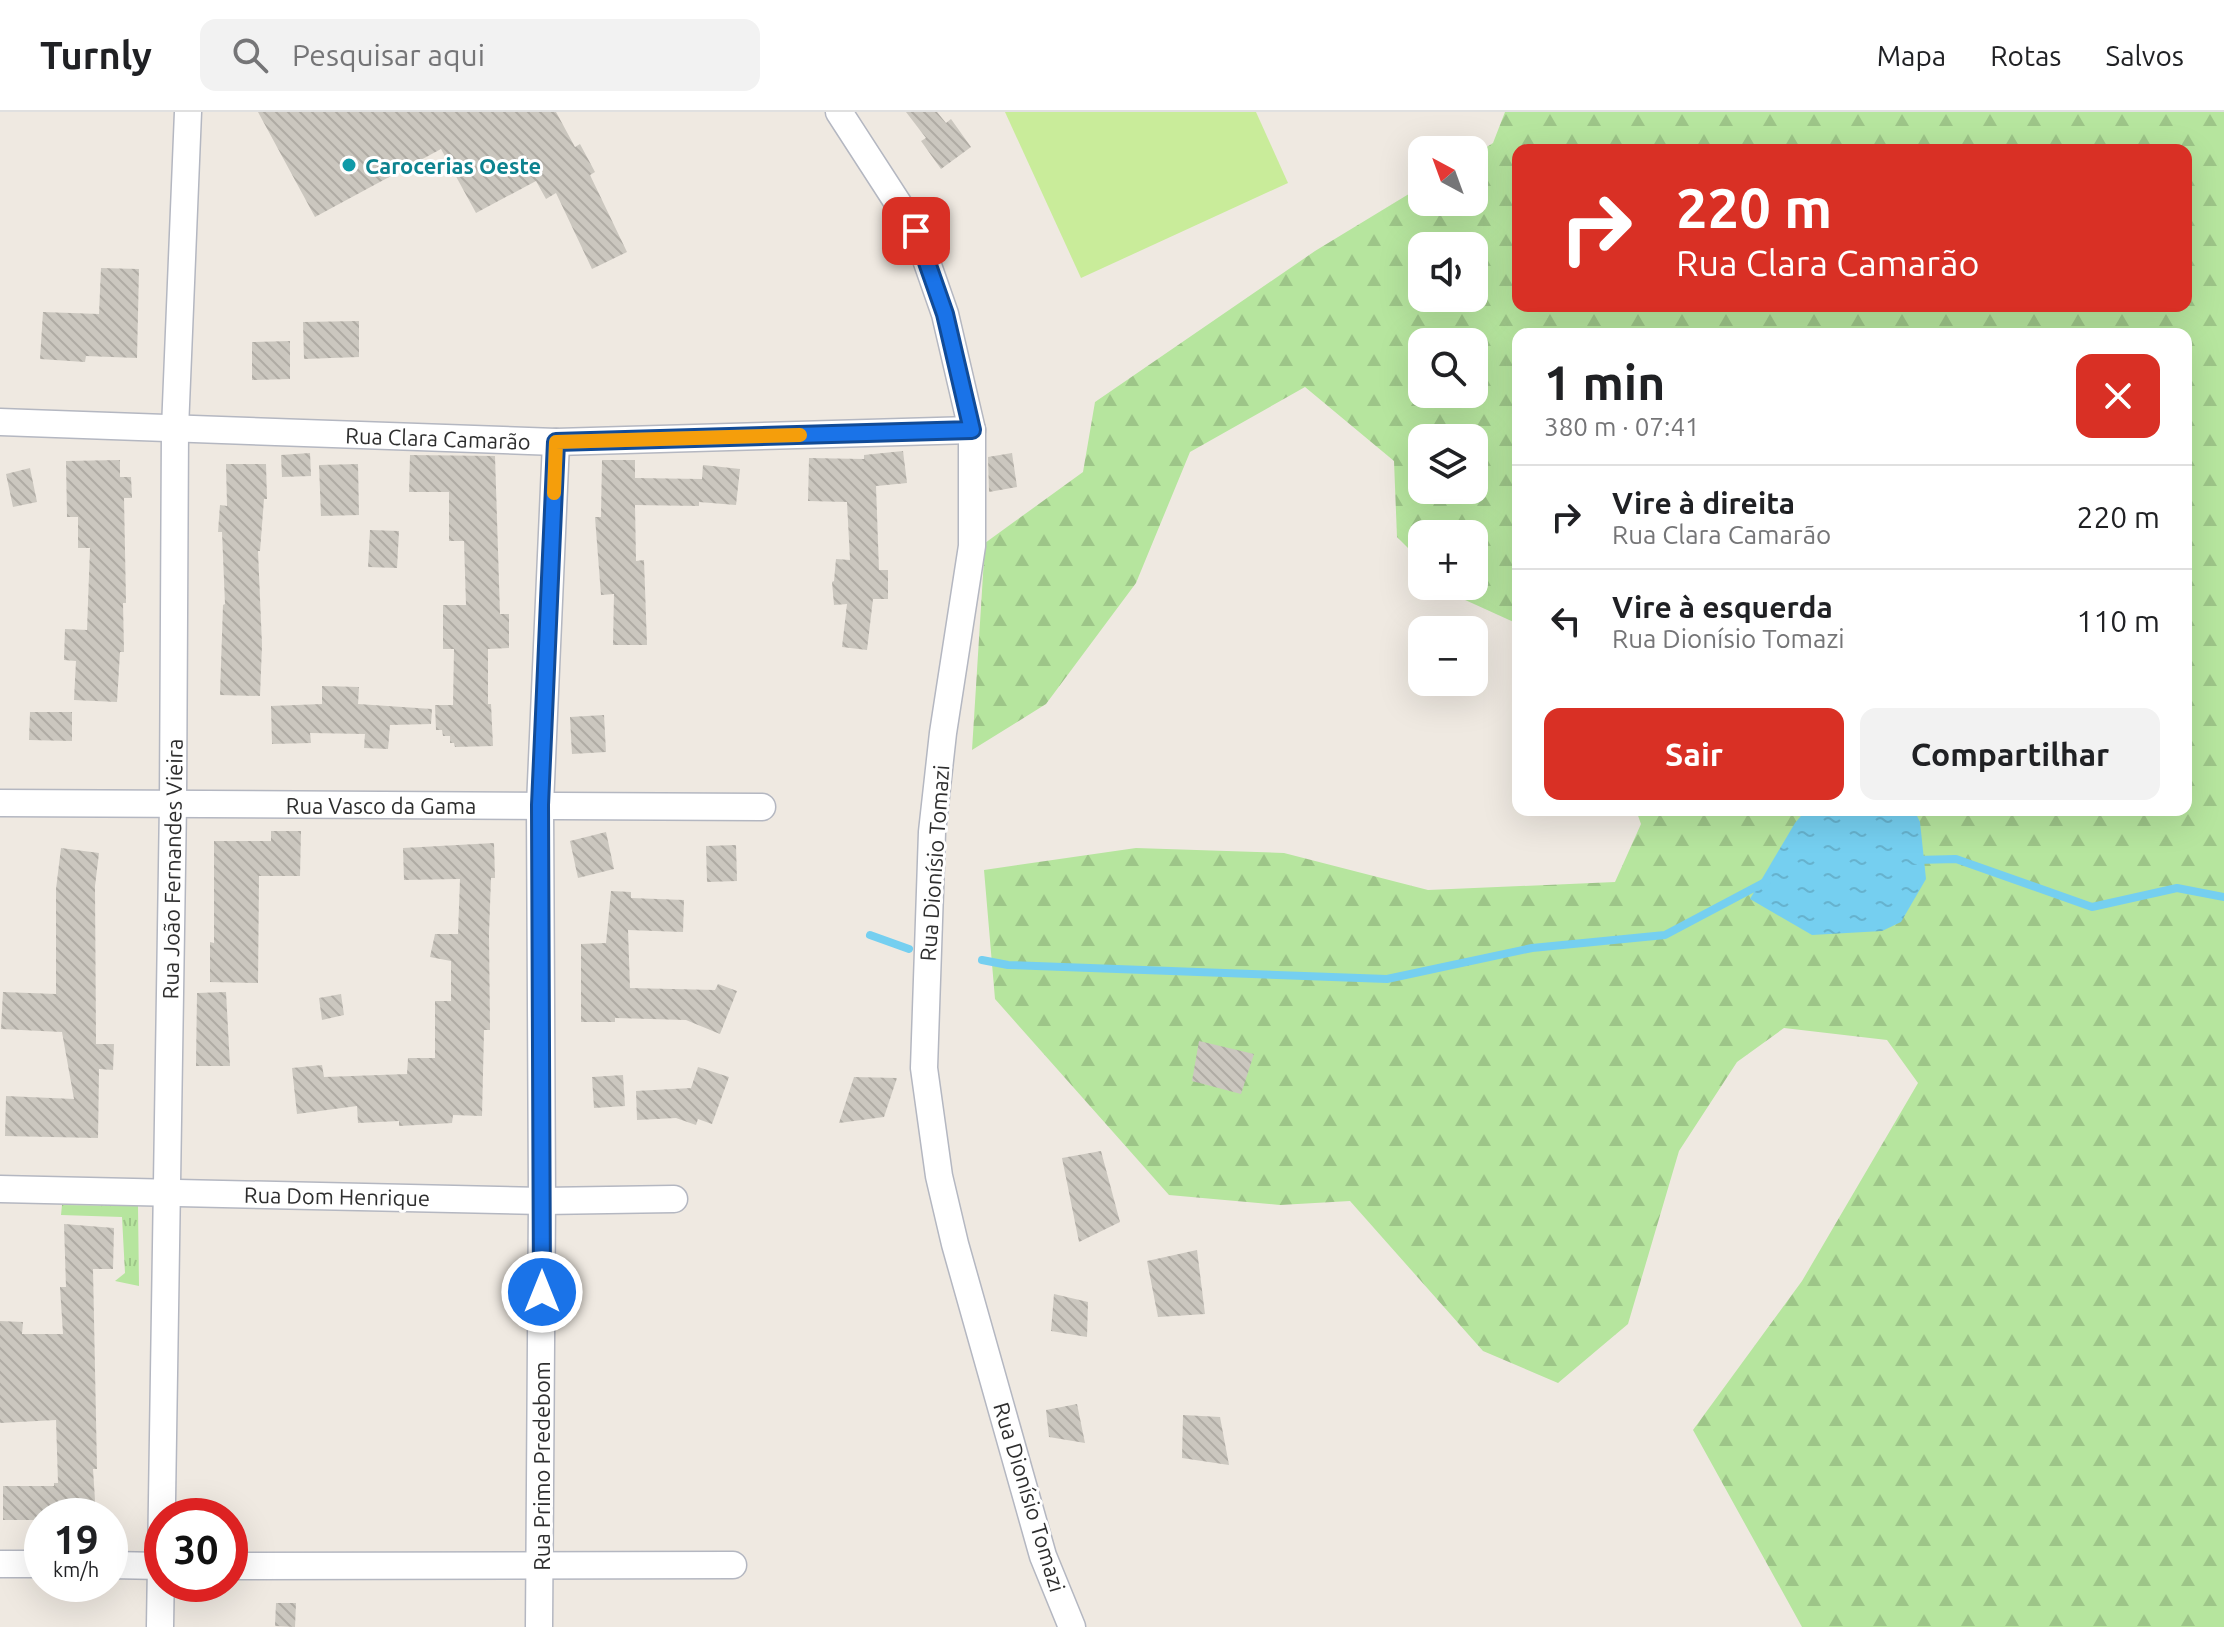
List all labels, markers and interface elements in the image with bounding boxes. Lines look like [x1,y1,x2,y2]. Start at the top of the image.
search box [200,19,760,91]
icon: search [228,33,272,77]
text: Turnly [40,34,152,76]
text: Pesquisar aqui [292,38,485,72]
text: Mapa [1877,40,1946,71]
text: Rotas [1990,40,2061,71]
text: Salvos [2105,40,2184,71]
north arrow [1408,136,1488,216]
map controls [1408,136,1488,696]
place label: Carocerias Oeste [365,153,541,178]
marker: Carocerias Oeste [340,156,358,174]
icon: right [1544,176,1648,280]
text: 220 m [1676,176,1832,239]
pin [882,197,950,265]
icon: arrive [894,209,938,253]
button: sound [1408,232,1488,312]
text: Rua Clara Camarão [1676,242,1980,283]
button: search [1408,328,1488,408]
button: close [2076,354,2160,438]
text: 1 min [1544,355,1665,409]
text: 380 m · 07:41 [1544,412,1700,441]
street label: Rua Clara Camarão [345,422,531,454]
button: layers [1408,424,1488,504]
text: Vire à direita [1612,486,1795,520]
icon: right [1544,495,1588,539]
text: 220 m [2076,500,2160,534]
button: + [1408,520,1488,600]
text: Rua Clara Camarão [1612,520,1831,549]
text: Vire à esquerda [1612,590,1833,624]
icon: left [1544,599,1588,643]
text: 110 m [2076,604,2160,638]
button: − [1408,616,1488,696]
text: Rua Dionísio Tomazi [1612,624,1845,653]
button: Sair [1544,708,1844,800]
button: Compartilhar [1860,708,2160,800]
street label: Rua João Fernandes Vieira [157,738,187,1000]
street label: Rua Dionísio Tomazi [915,764,953,962]
street label: Rua Vasco da Gama [286,793,476,818]
street label: Rua Dom Henrique [244,1182,430,1210]
position arrow [500,1250,584,1334]
street label: Rua Primo Predebom [529,1361,554,1571]
street label: Rua Dionísio Tomazi [989,1399,1071,1595]
speed limit sign: 30 [144,1498,248,1602]
text: 19 [53,1517,99,1562]
text: km/h [53,1558,99,1581]

